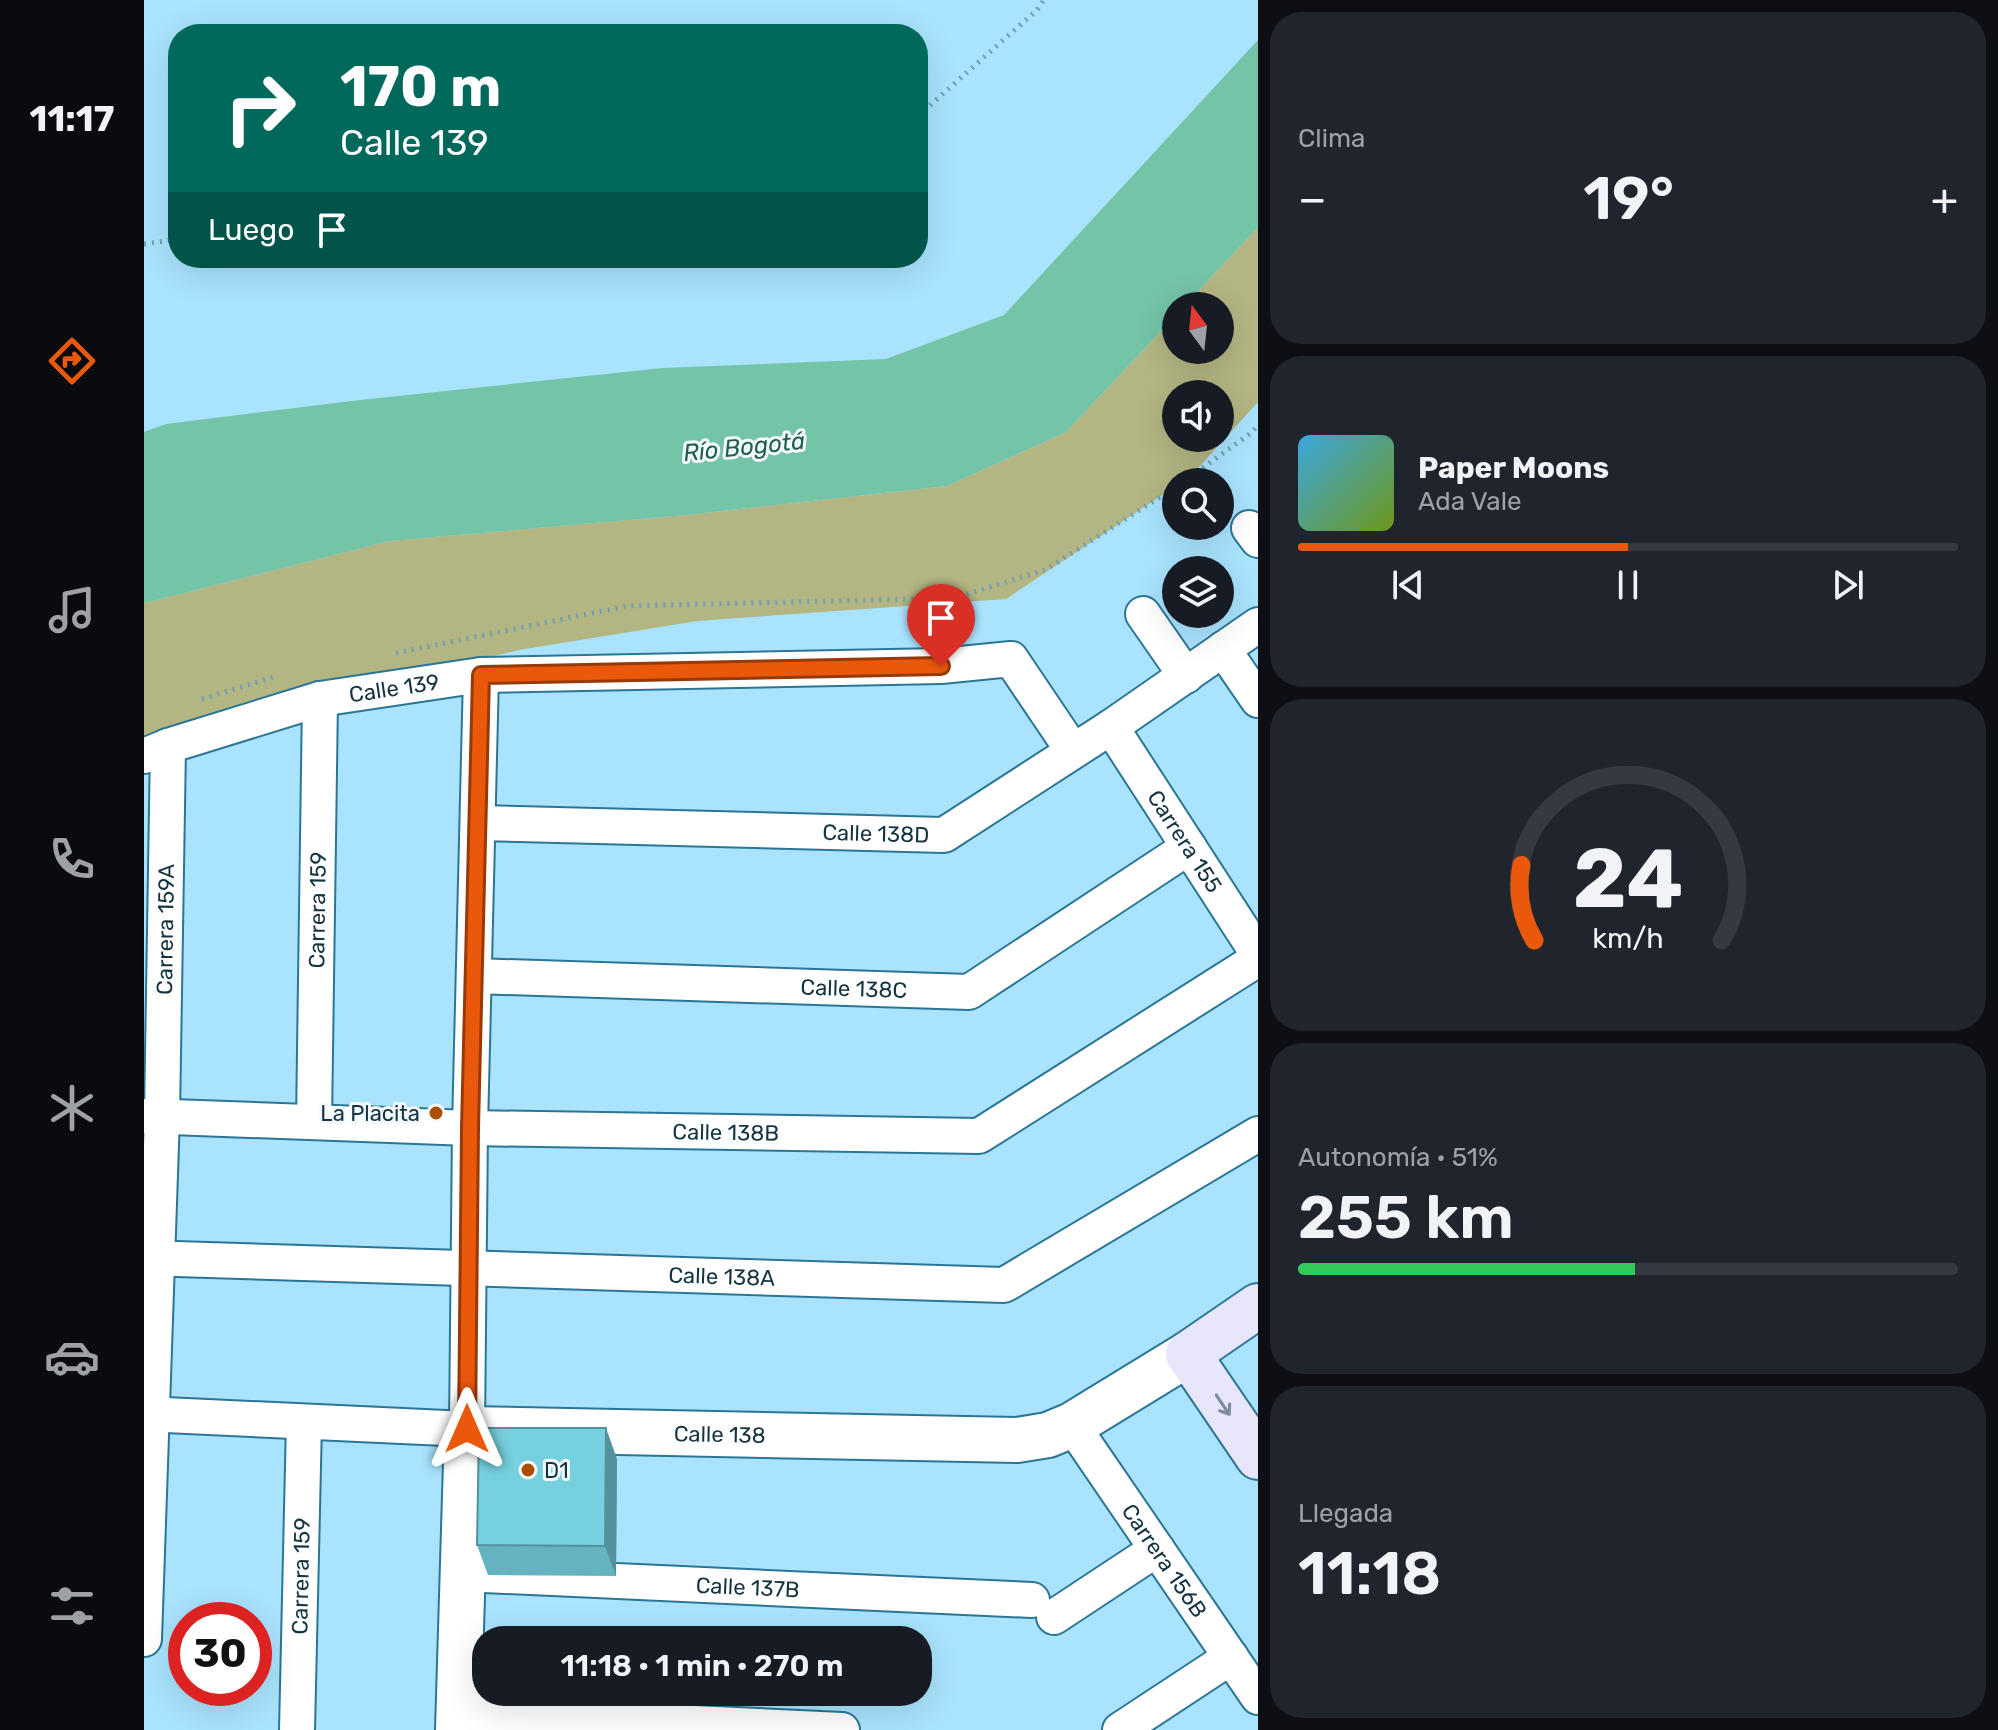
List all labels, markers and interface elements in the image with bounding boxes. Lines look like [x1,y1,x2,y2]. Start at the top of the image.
text: 170 m [340,54,501,120]
icon: right [208,56,312,160]
text: 11:17 [30,97,114,140]
text: Calle 139 [340,121,489,164]
text: Clima [1298,123,1365,154]
text: 19° [1583,163,1674,234]
text: − [1298,173,1327,225]
text: + [1931,173,1958,225]
icon: arrive [310,208,354,252]
text: Luego [208,212,294,248]
north arrow [1162,292,1234,364]
map controls [1162,292,1234,628]
icon: directions [44,333,100,389]
button: sound [1162,380,1234,452]
water label: Río Bogotá [682,427,806,467]
text: Paper Moons [1418,450,1609,486]
button: search [1162,468,1234,540]
text: Ada Vale [1418,486,1522,517]
button: layers [1162,556,1234,628]
icon: previous [1386,563,1430,607]
icon: pause [1606,563,1650,607]
icon: next [1826,563,1870,607]
icon: music [44,582,100,638]
pin [907,584,975,666]
icon: arrive [919,596,963,640]
street label: Calle 139 [347,668,441,708]
street label: Carrera 155 [1142,785,1228,898]
street label: Calle 138D [822,818,930,848]
text: 24 [1573,829,1683,928]
icon: phone [44,831,100,887]
street label: Carrera 159 [303,851,331,969]
street label: Carrera 159A [150,863,180,995]
text: km/h [1592,921,1664,955]
street label: Calle 138C [800,973,907,1003]
icon: climate [44,1080,100,1136]
place label: La Placita [320,1100,420,1127]
marker: La Placita [427,1104,445,1122]
street label: Calle 138B [672,1118,779,1146]
text: Autonomía · 51% [1298,1142,1498,1173]
text: 255 km [1298,1182,1514,1253]
street label: Calle 138A [668,1261,776,1291]
icon: car [44,1329,100,1385]
position arrow [425,1387,509,1471]
one-way arrow [1215,1394,1231,1416]
street label: Calle 138 [674,1420,766,1448]
place label: D1 [544,1457,569,1484]
marker: D1 [519,1461,537,1479]
street label: Carrera 156B [1116,1498,1213,1622]
text: Llegada [1298,1498,1393,1529]
street label: Carrera 159 [286,1517,315,1635]
text: 11:18 [1298,1538,1441,1609]
street label: Calle 137B [695,1571,800,1603]
icon: filters [44,1578,100,1634]
speed limit sign: 30 [168,1602,272,1706]
text: 11:18 · 1 min · 270 m [560,1648,844,1684]

